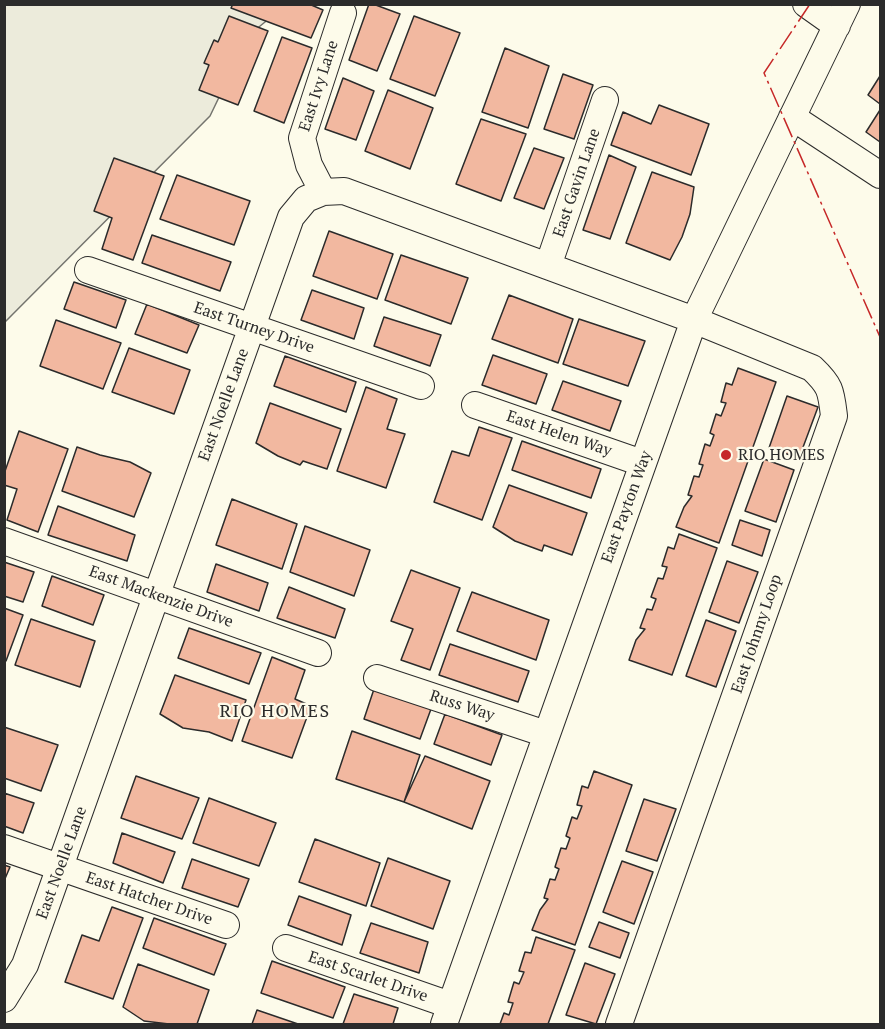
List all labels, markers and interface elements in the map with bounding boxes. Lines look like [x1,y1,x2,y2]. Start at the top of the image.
street label: East Ivy Lane [295,38,343,134]
street label: East Gavin Lane [549,126,605,240]
street label: East Turney Drive [191,298,317,358]
street label: East Noelle Lane [195,346,253,464]
street label: East Helen Way [504,407,614,461]
place label: RIO HOMES [738,445,825,465]
street label: East Payton Way [598,448,656,566]
marker: RIO HOMES [719,448,733,462]
street label: East Mackenzie Drive [86,562,236,632]
street label: East Johnny Loop [728,572,786,696]
street label: Russ Way [427,686,497,726]
district label: RIO HOMES [219,701,331,723]
street label: East Noelle Lane [33,804,91,922]
street label: East Hatcher Drive [83,868,215,930]
street label: East Scarlet Drive [306,948,430,1006]

